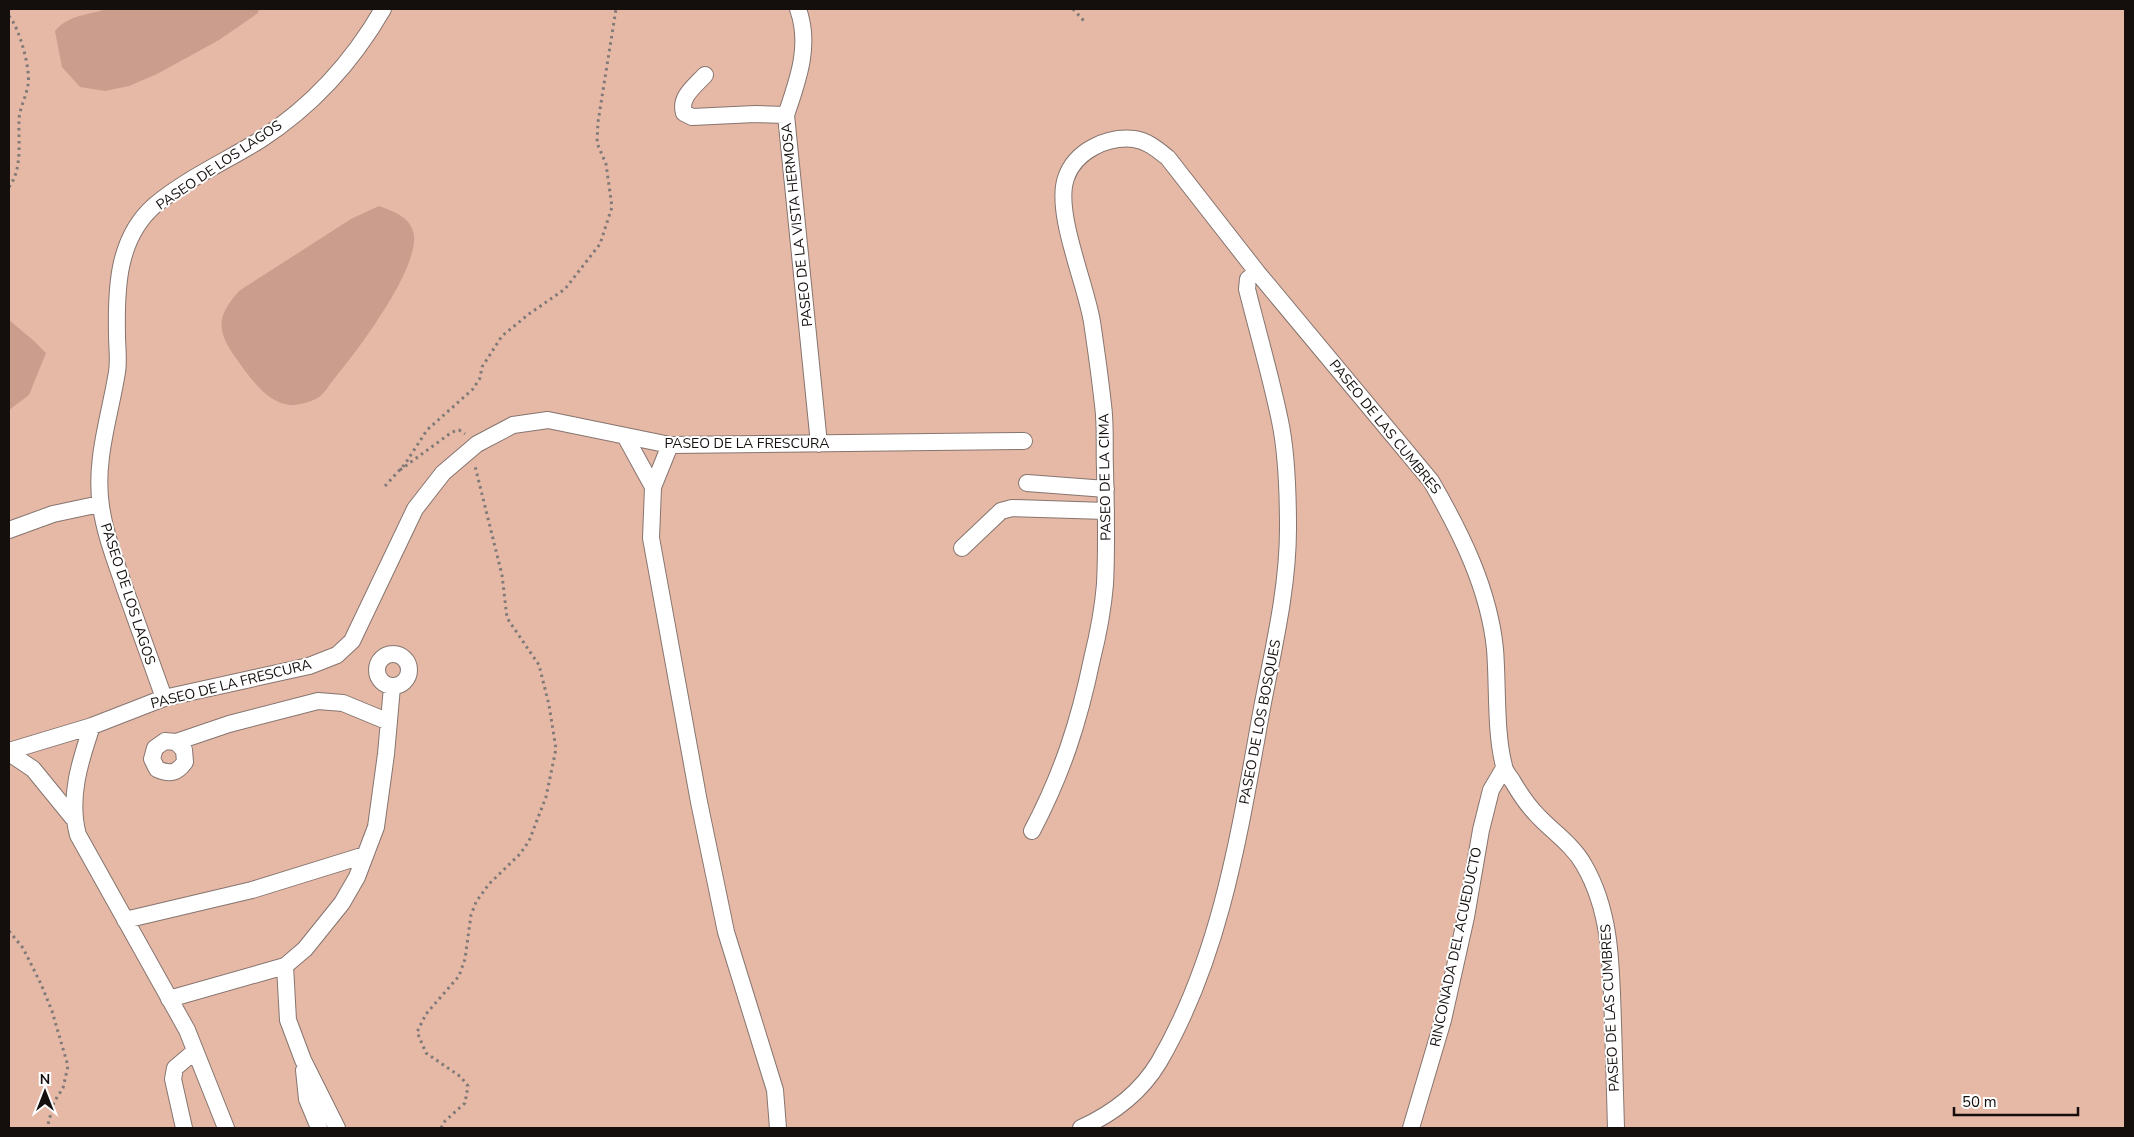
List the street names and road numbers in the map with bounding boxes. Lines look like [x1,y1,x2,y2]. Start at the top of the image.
street label: PASEO DE LOS LAGOS [152,116,286,214]
street label: PASEO DE LA VISTA HERMOSA [777,122,817,328]
street label: PASEO DE LAS CUMBRES [1325,356,1445,499]
street label: PASEO DE LA CIMA [1094,413,1116,541]
street label: PASEO DE LA FRESCURA [664,434,830,453]
street label: PASEO DE LOS LAGOS [96,521,160,668]
street label: PASEO DE LOS BOSQUES [1235,638,1285,806]
street label: PASEO DE LA FRESCURA [149,655,313,713]
street label: RINCONADA DEL ACUEDUCTO [1426,845,1486,1049]
street label: PASEO DE LAS CUMBRES [1596,923,1624,1092]

